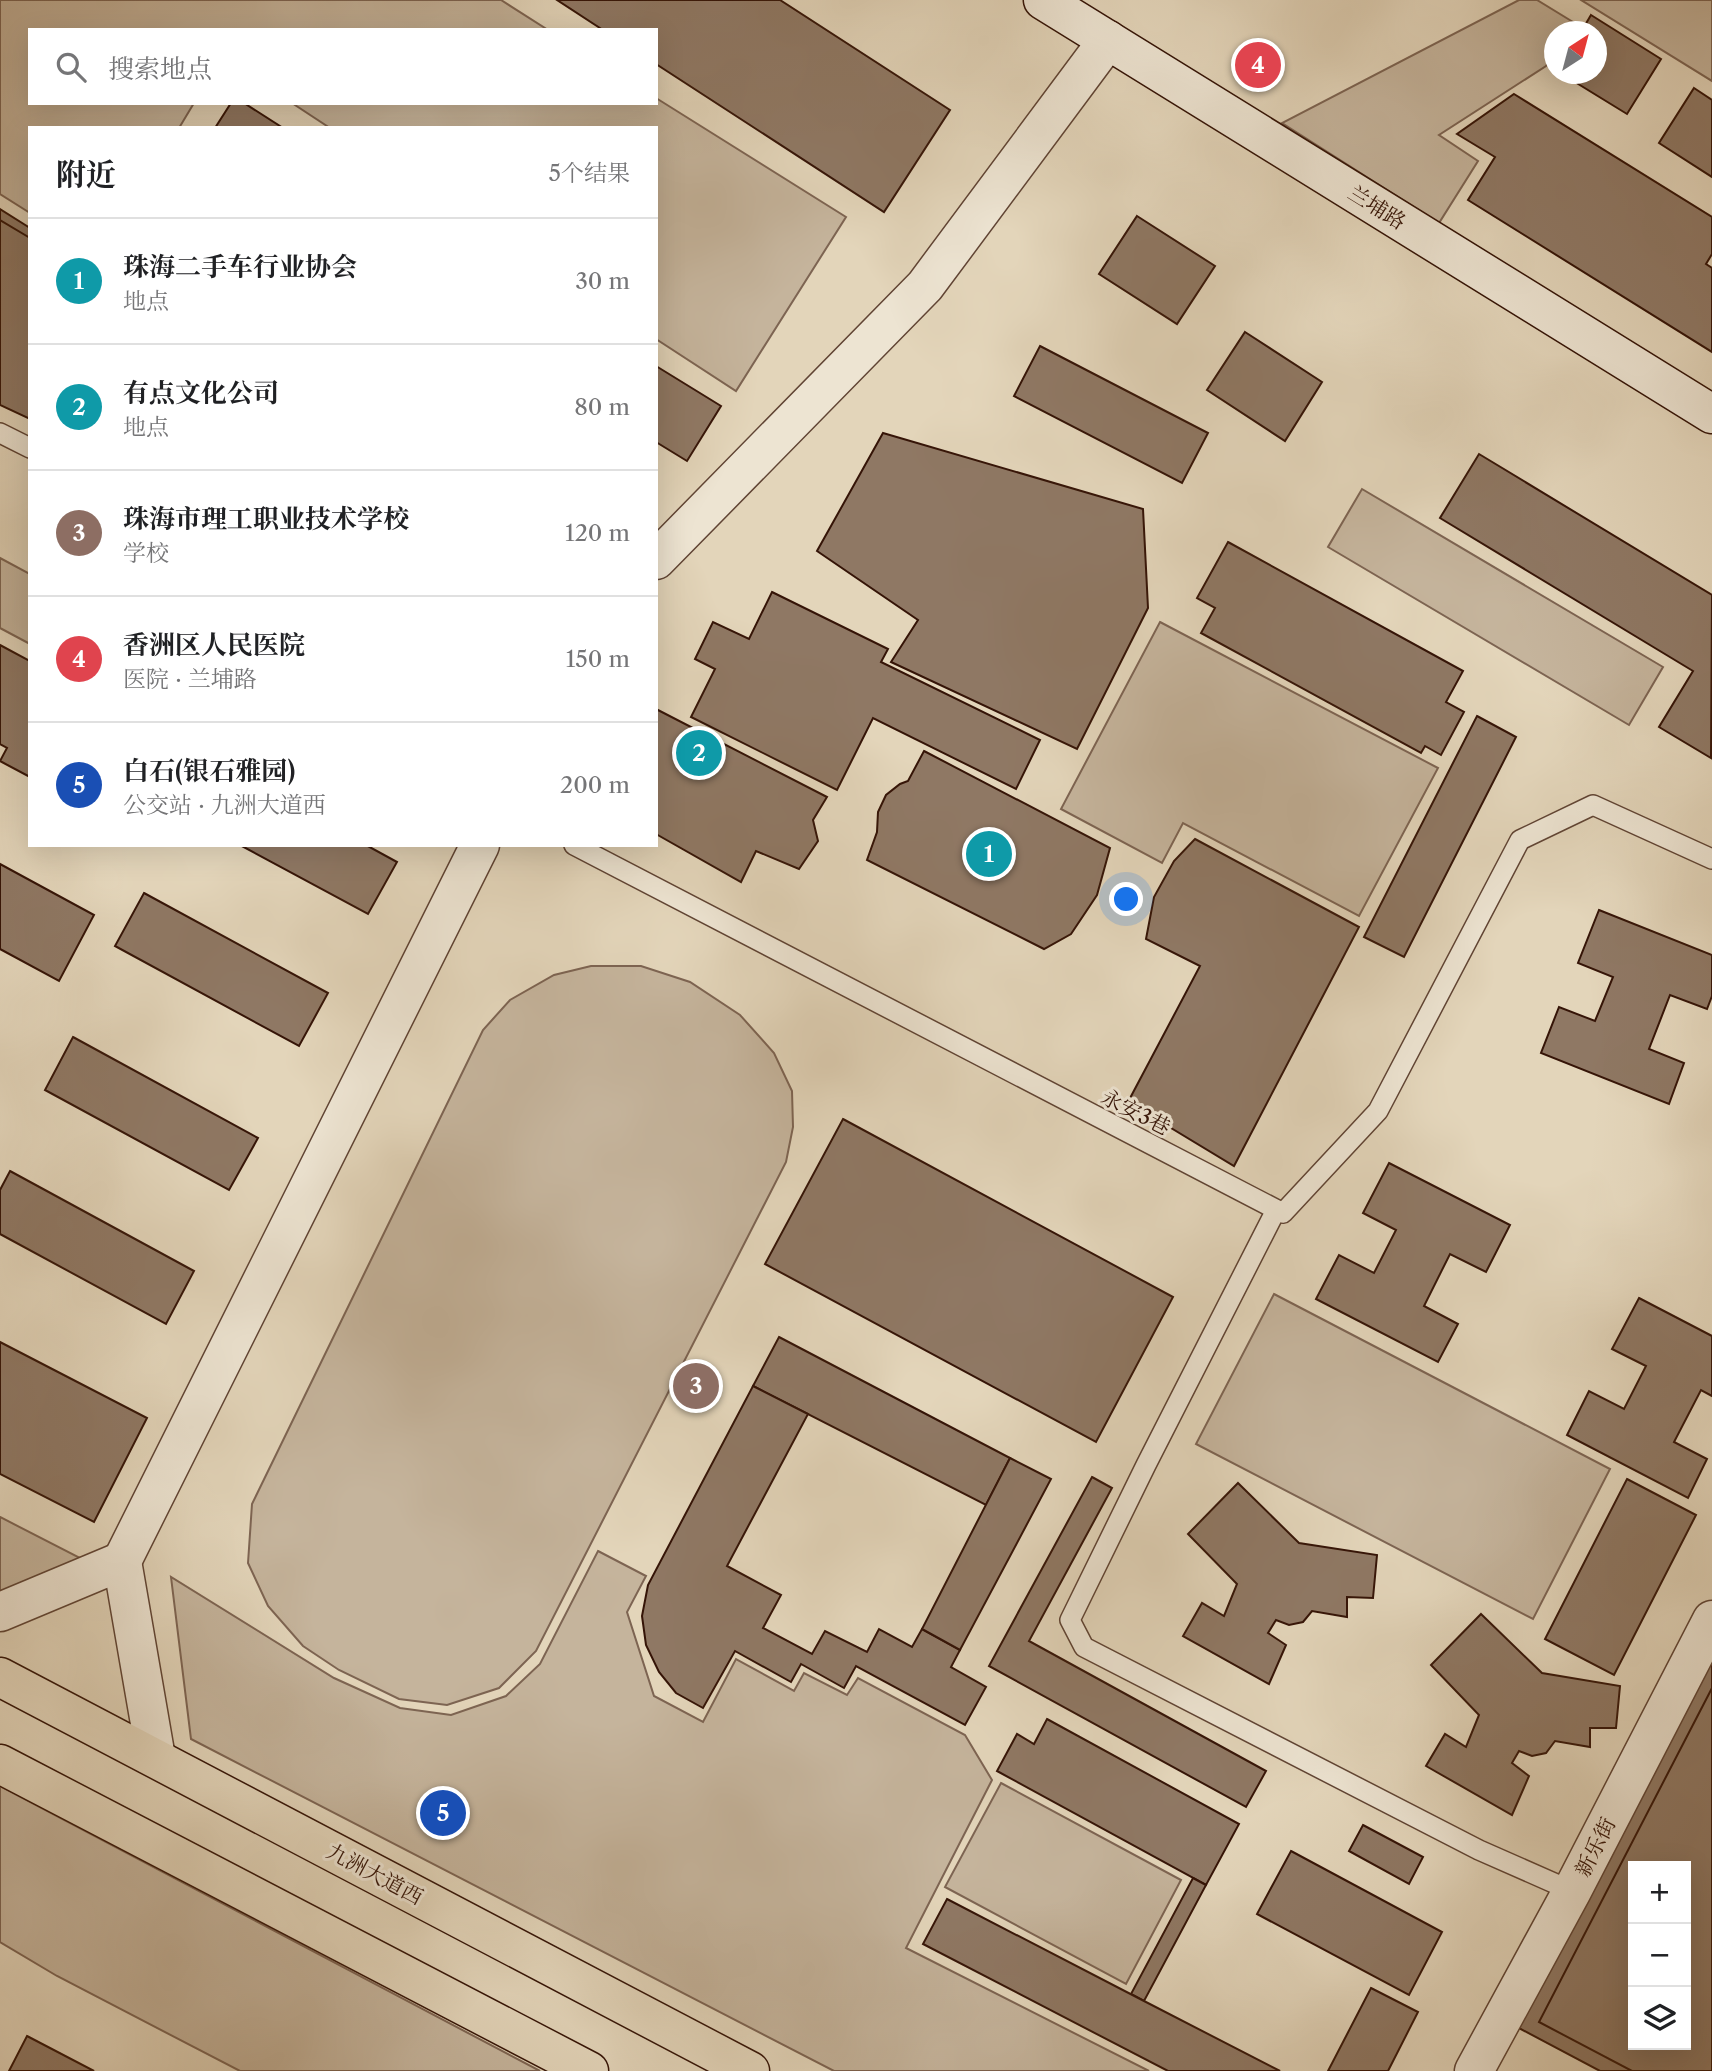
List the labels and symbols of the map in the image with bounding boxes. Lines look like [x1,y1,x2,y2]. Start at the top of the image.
north arrow [1544,21,1607,84]
pin: 4 [1235,39,1281,91]
street label: 兰埔路 [1344,180,1410,234]
pin: 2 [676,727,722,779]
pin: 1 [966,828,1012,880]
your location [1109,882,1143,916]
street label: 永安3巷 [1097,1084,1175,1140]
pin: 3 [673,1360,719,1412]
pin: 5 [420,1787,466,1839]
street label: 新乐街 [1570,1813,1620,1881]
street label: 九洲大道西 [323,1838,427,1910]

